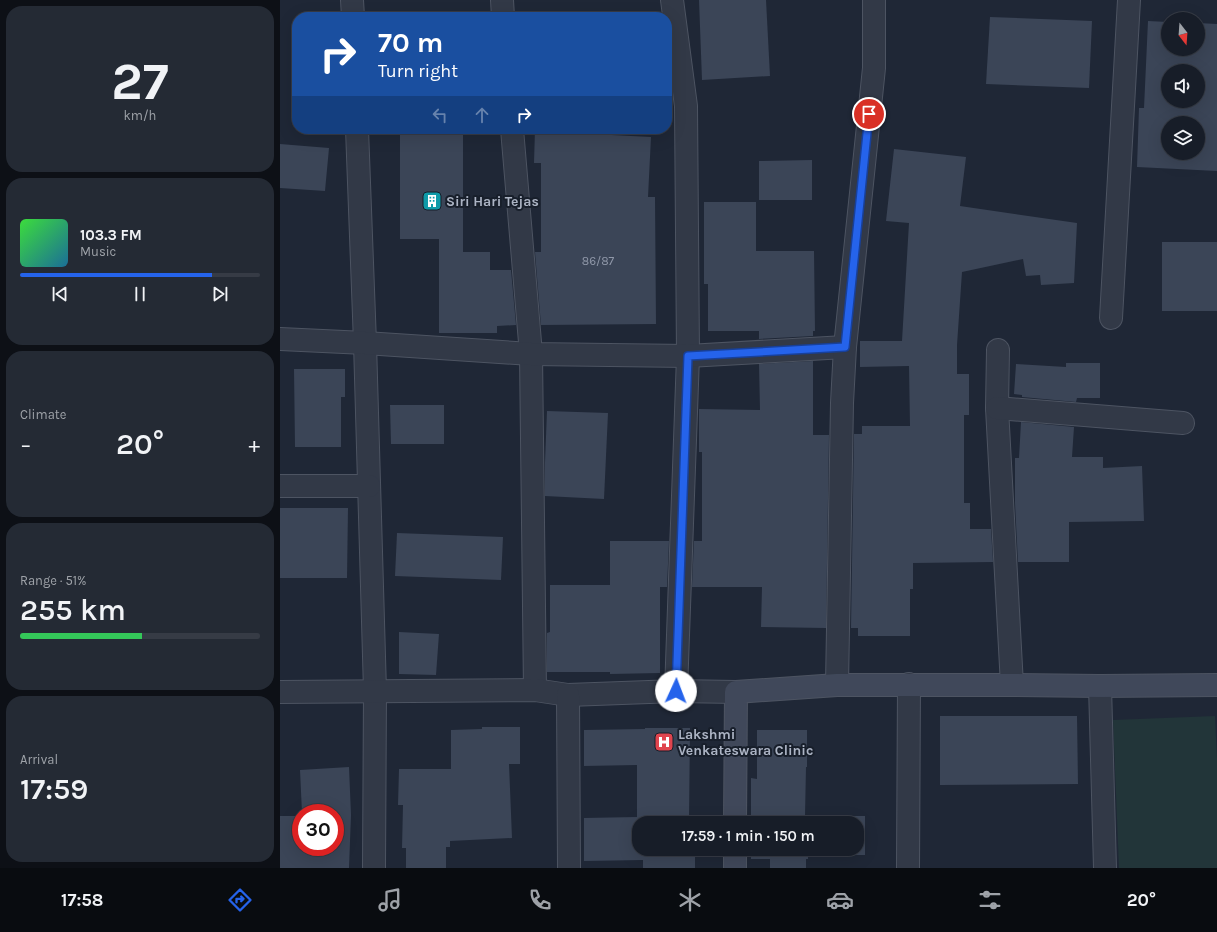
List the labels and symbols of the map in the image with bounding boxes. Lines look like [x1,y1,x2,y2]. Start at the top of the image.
north arrow [1161,12,1205,56]
pin [852,97,886,131]
building icon: Siri Hari Tejas [421,190,443,212]
place label: Siri Hari Tejas [446,193,539,210]
house number: 86/87 [582,254,615,268]
position arrow [655,670,697,712]
place label: Lakshmi Venkateswara Clinic [678,726,813,759]
hospital icon: Lakshmi Venkateswara Clinic [653,731,675,753]
speed limit sign: 30 [292,804,344,856]

